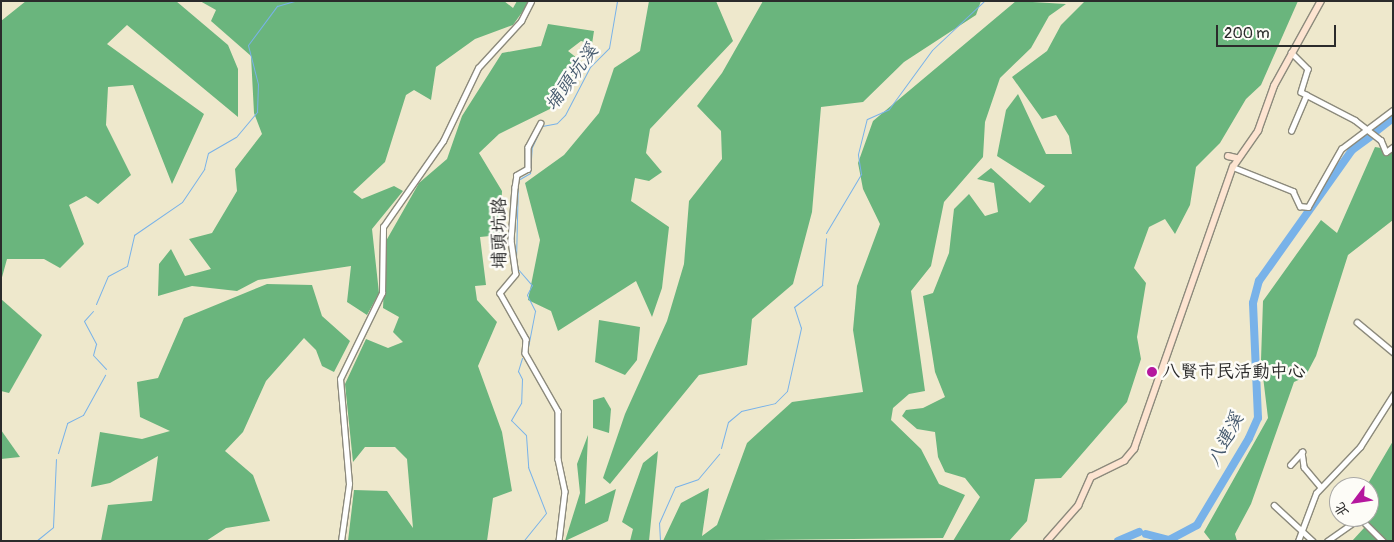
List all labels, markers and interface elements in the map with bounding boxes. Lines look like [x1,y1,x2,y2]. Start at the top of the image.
scale bar [1219,15,1339,47]
text: 200 m [1224,24,1269,43]
water label: 埔頭坑溪 [540,41,604,115]
street label: 埔頭坑路 [489,197,511,269]
place label: 八賢市民活動中心 [1162,361,1306,383]
marker: 八賢市民活動中心 [1146,366,1158,378]
water label: 八連溪 [1203,409,1249,471]
north arrow [1329,477,1379,527]
text: 北 [1331,499,1352,520]

